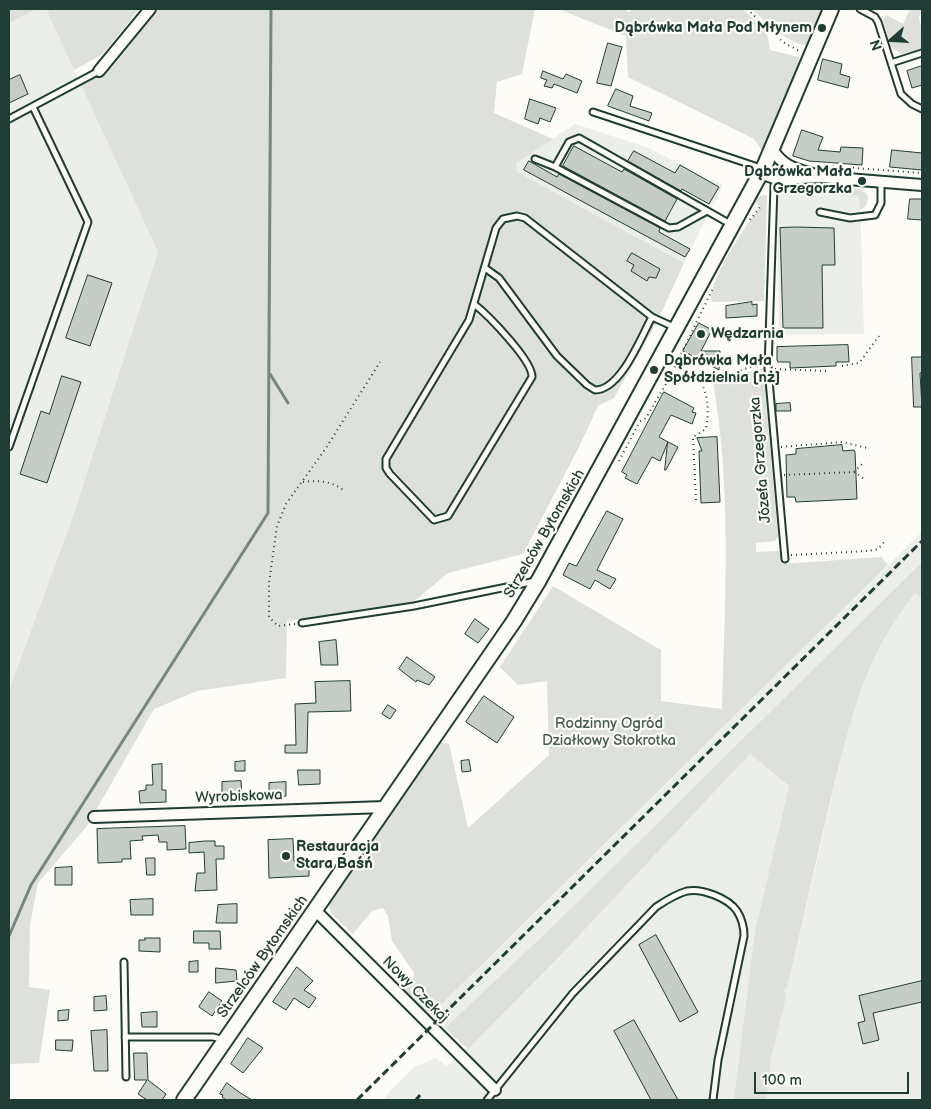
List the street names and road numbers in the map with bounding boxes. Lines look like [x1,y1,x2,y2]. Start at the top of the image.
street label: Józefa Grzegorzka [747,396,775,524]
street label: Strzelców Bytomskich [501,466,589,602]
street label: Wyrobiskowa [195,786,283,808]
street label: Strzelców Bytomskich [214,892,312,1022]
street label: Nowy Czekaj [378,953,452,1027]

